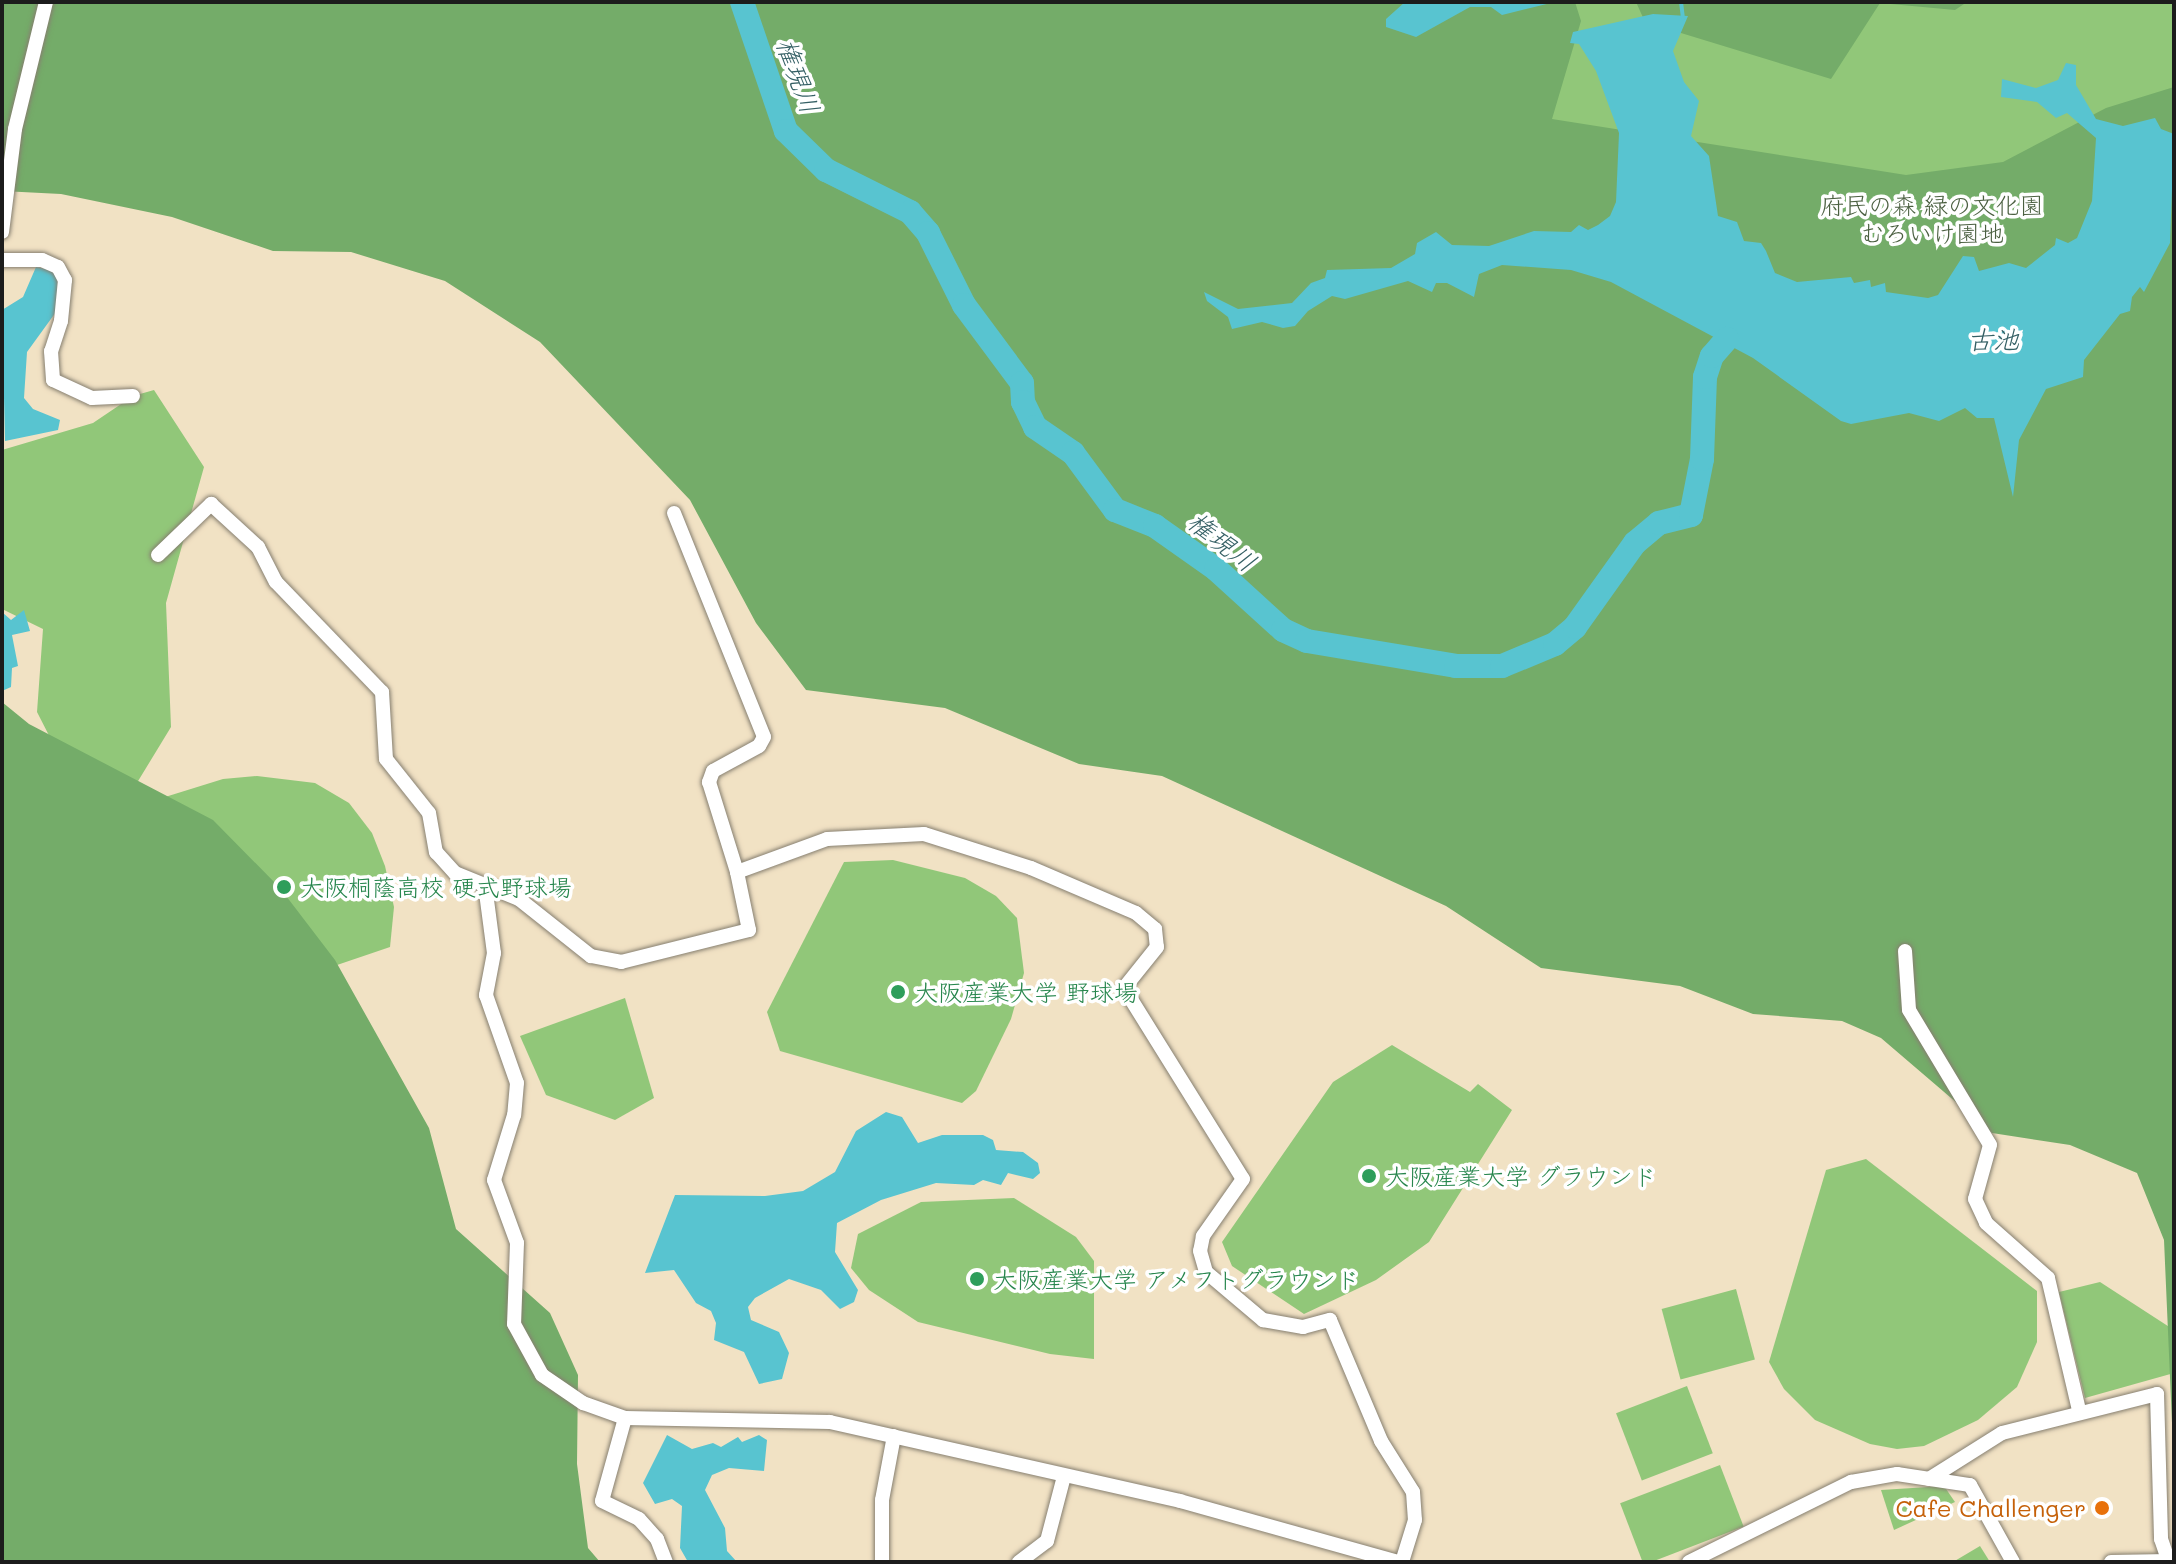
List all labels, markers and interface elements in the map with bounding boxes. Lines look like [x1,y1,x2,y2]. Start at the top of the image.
water label: 権現川 [770,34,826,118]
park label: 府民の森 緑の文化園 むろいけ園地 [1820,191,2044,247]
water label: 古池 [1967,324,2019,356]
water label: 権現川 [1182,506,1262,578]
place label: 大阪桐蔭高校 硬式野球場 [300,873,572,901]
marker: 大阪桐蔭高校 硬式野球場 [275,878,293,896]
place label: 大阪産業大学 野球場 [914,978,1138,1006]
marker: 大阪産業大学 野球場 [889,983,907,1001]
place label: 大阪産業大学 グラウンド [1385,1162,1657,1190]
marker: 大阪産業大学 グラウンド [1360,1167,1378,1185]
place label: 大阪産業大学 アメフトグラウンド [993,1265,1361,1293]
marker: 大阪産業大学 アメフトグラウンド [968,1270,986,1288]
place label: Cafe Challenger [1895,1494,2086,1522]
marker: Cafe Challenger [2093,1499,2111,1517]

